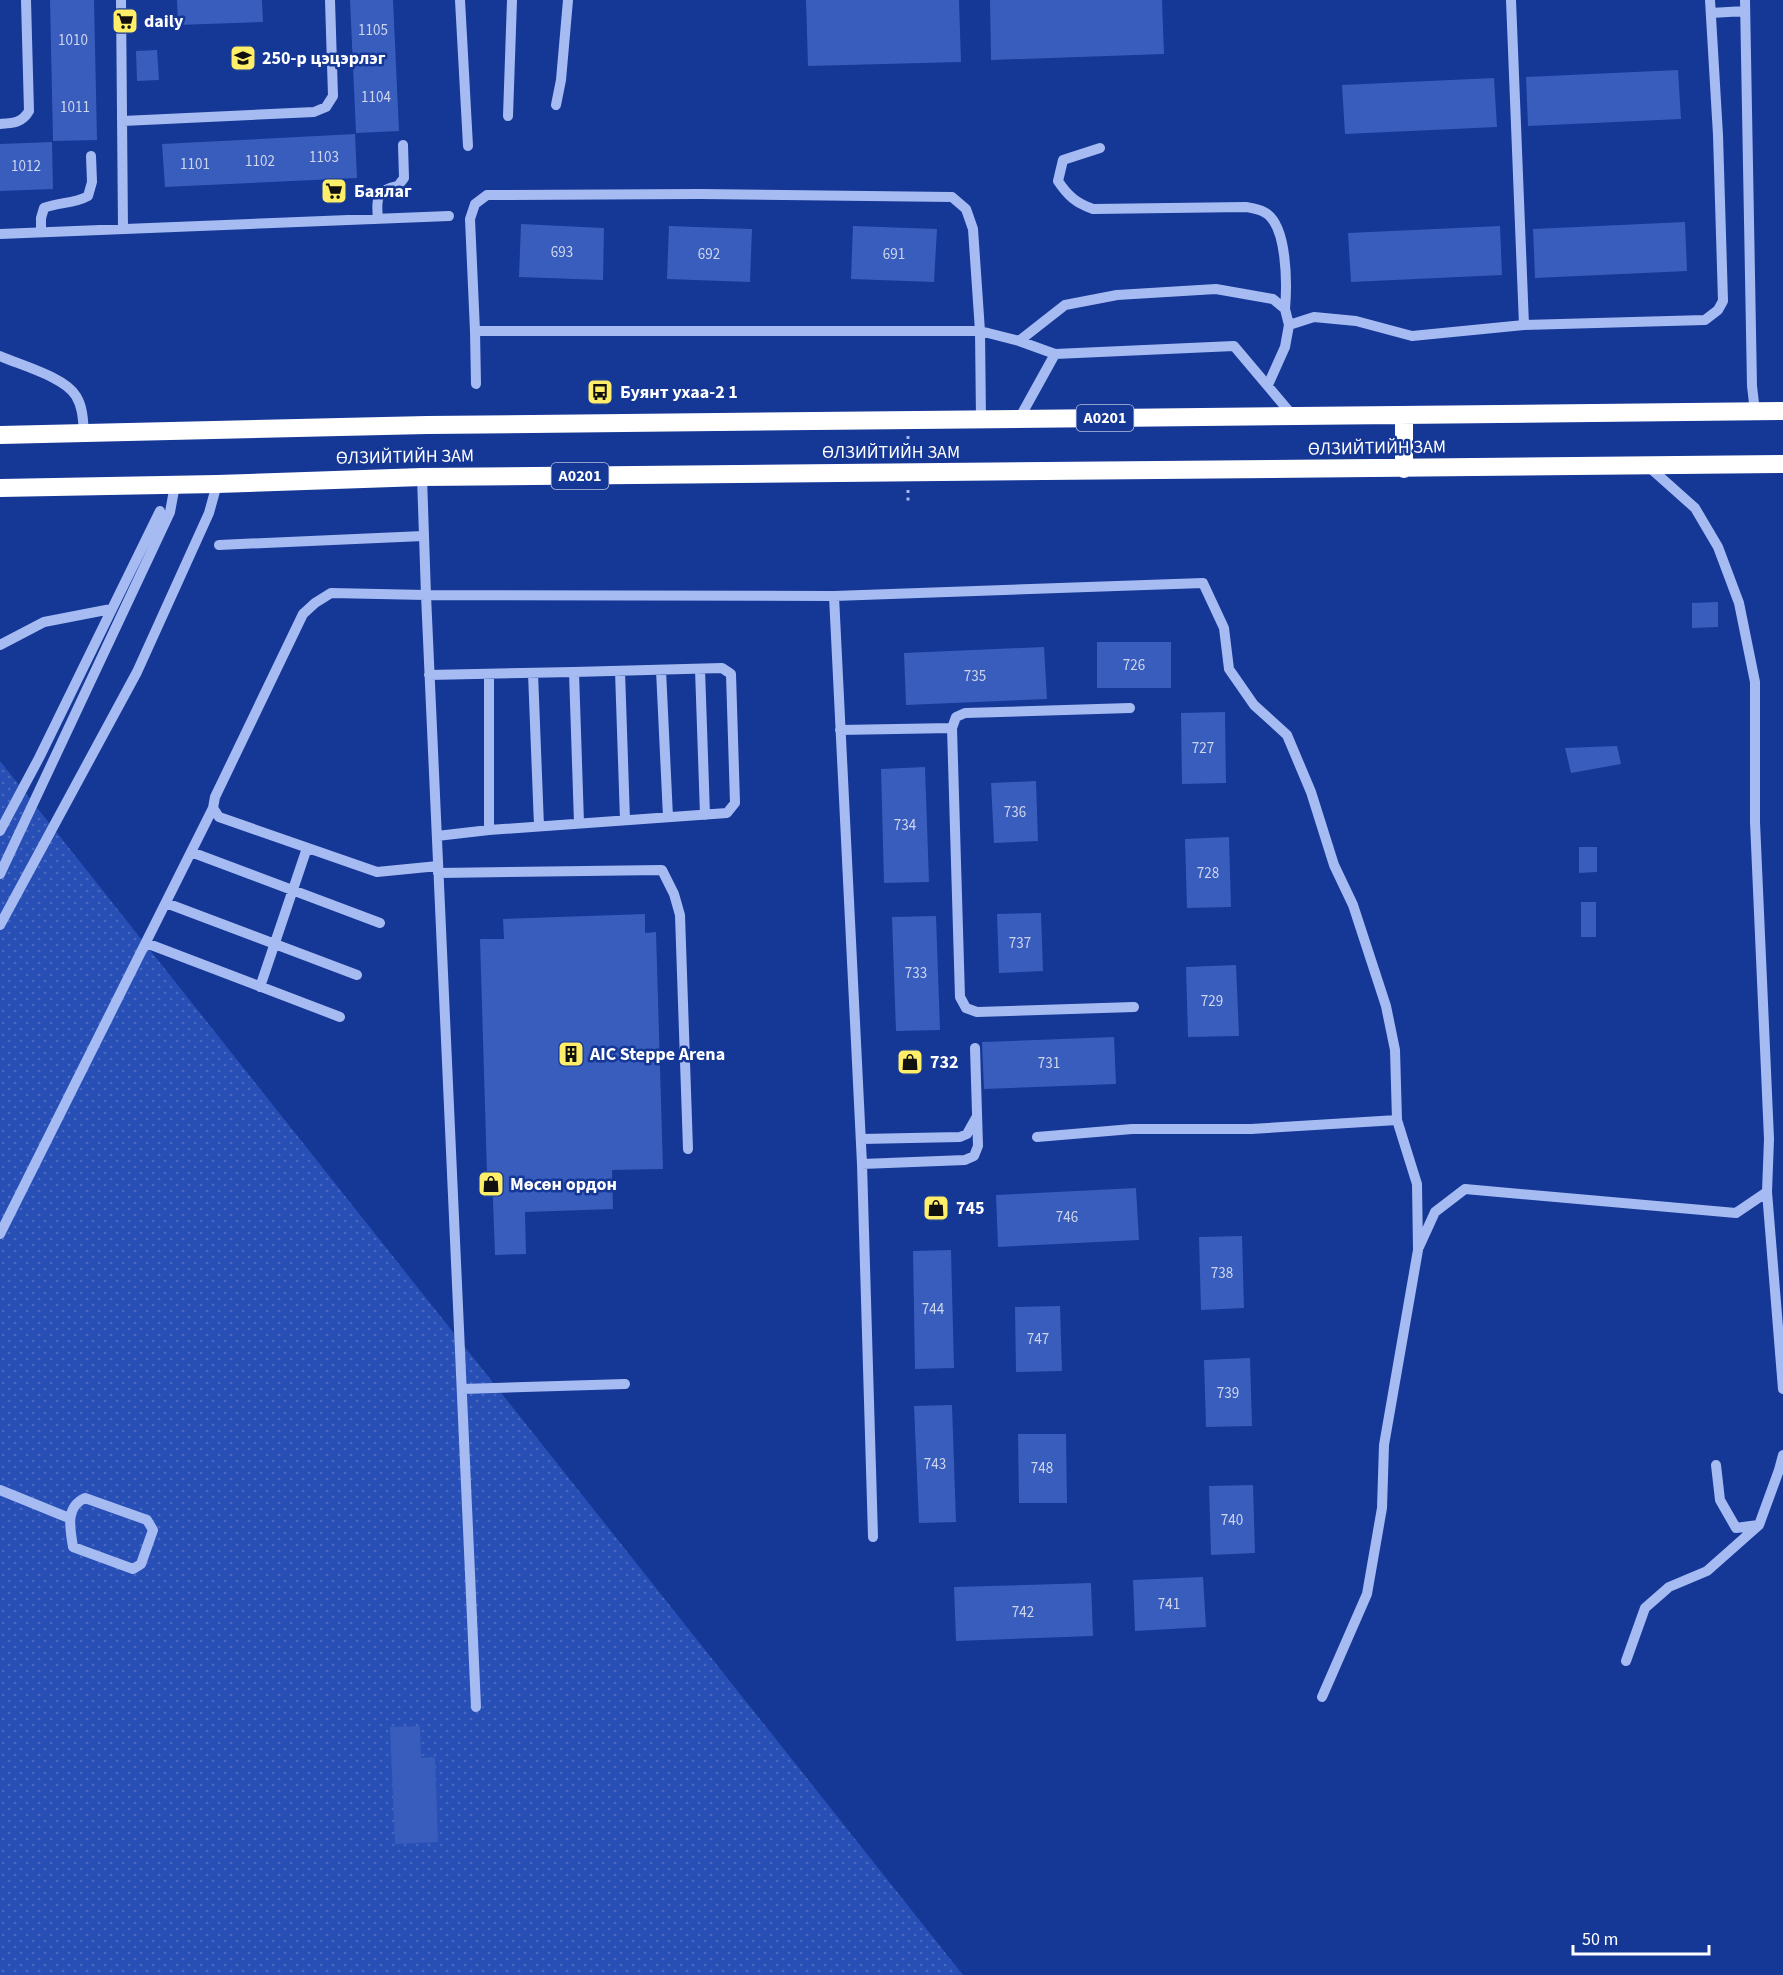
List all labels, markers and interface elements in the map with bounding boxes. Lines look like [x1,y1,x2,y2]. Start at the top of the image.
supermarket icon: daily [110,6,140,36]
place label: daily [144,9,184,34]
house number: 1105 [358,20,388,41]
house number: 1010 [58,30,88,51]
school or university icon: 250-р цэцэрлэг [228,43,258,73]
place label: 250-р цэцэрлэг [262,46,386,71]
house number: 1104 [361,87,391,108]
house number: 1011 [60,97,90,118]
house number: 1103 [309,147,339,168]
house number: 1102 [245,151,275,172]
house number: 1101 [180,154,210,175]
house number: 1012 [11,156,41,177]
supermarket icon: Баялаг [319,176,349,206]
place label: Баялаг [354,179,412,204]
house number: 693 [551,242,573,263]
house number: 692 [698,244,720,265]
house number: 691 [883,244,905,265]
bus stop icon: Буянт ухаа-2 1 [585,377,615,407]
place label: Буянт ухаа-2 1 [620,380,738,405]
road number: A0201 [1076,405,1134,431]
street label: ӨЛЗИЙТИЙН ЗАМ [1308,434,1446,462]
street label: ӨЛЗИЙТИЙН ЗАМ [822,440,960,465]
street label: ӨЛЗИЙТИЙН ЗАМ [336,443,474,471]
road number: A0201 [552,463,608,489]
house number: 726 [1123,655,1145,676]
house number: 735 [964,666,986,687]
house number: 727 [1192,738,1214,759]
house number: 736 [1004,802,1026,823]
house number: 734 [894,815,917,836]
house number: 728 [1197,863,1219,884]
house number: 737 [1009,933,1031,954]
house number: 733 [905,963,927,984]
house number: 729 [1201,991,1223,1012]
building icon: AIC Steppe Arena [556,1039,586,1069]
place label: AIC Steppe Arena [589,1042,725,1067]
shop icon: 732 [895,1047,925,1077]
place label: 732 [930,1050,959,1075]
house number: 731 [1038,1053,1060,1074]
shop icon: Мөсөн ордон [476,1169,506,1199]
place label: Мөсөн ордон [510,1172,617,1197]
shop icon: 745 [921,1193,951,1223]
place label: 745 [956,1196,985,1221]
house number: 746 [1056,1207,1078,1228]
house number: 738 [1211,1263,1233,1284]
house number: 744 [922,1299,945,1320]
house number: 747 [1027,1329,1049,1350]
house number: 739 [1217,1383,1239,1404]
house number: 743 [924,1454,946,1475]
house number: 748 [1031,1458,1053,1479]
house number: 740 [1221,1510,1243,1531]
house number: 741 [1158,1594,1180,1615]
house number: 742 [1012,1602,1034,1623]
scale bar [1573,1918,1710,1956]
text: 50 m [1582,1927,1618,1952]

